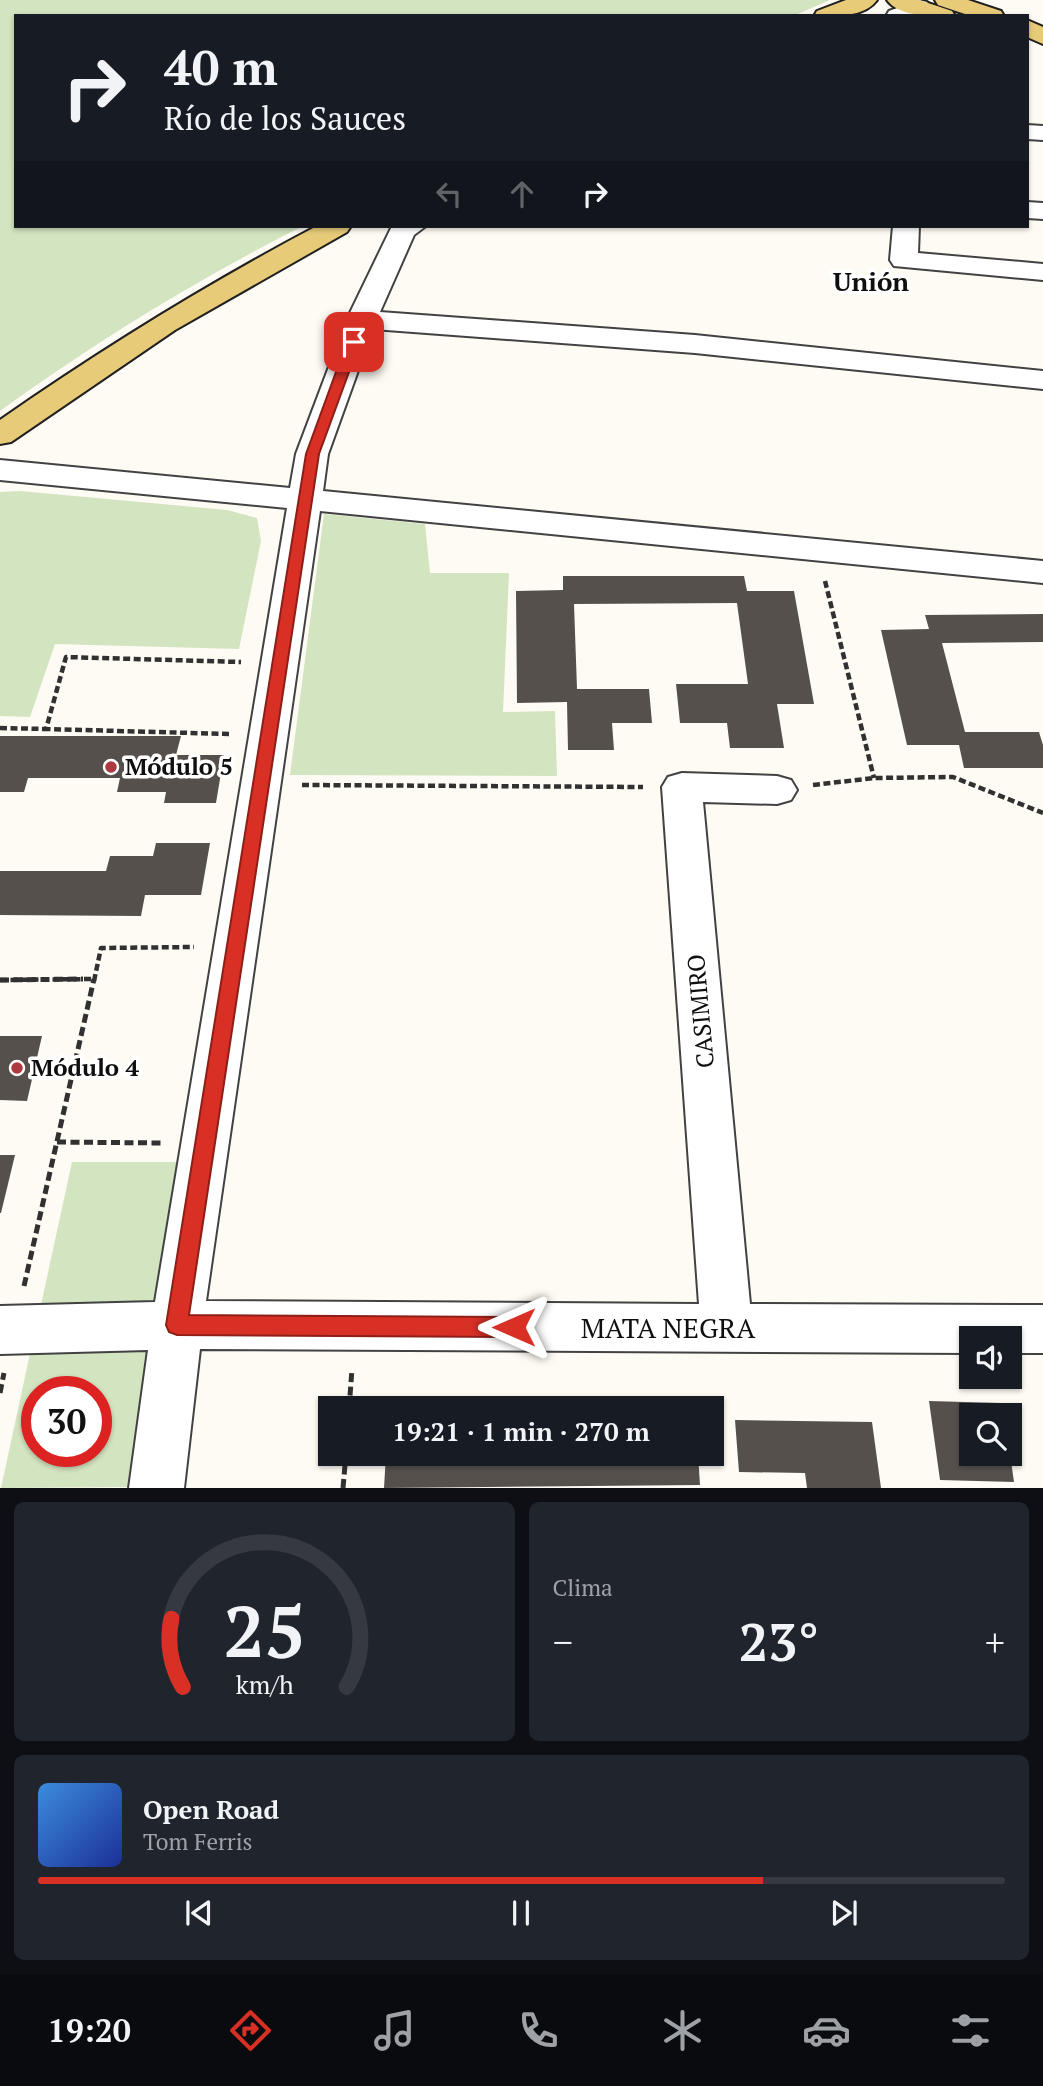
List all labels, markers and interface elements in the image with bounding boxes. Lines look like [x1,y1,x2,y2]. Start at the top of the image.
text: 40 m [164,34,278,99]
icon: right [49,42,140,133]
text: Río de los Sauces [164,97,406,139]
icon: left [430,175,468,213]
icon: ahead [503,175,541,213]
icon: right [576,175,614,213]
district label: Unión [833,264,909,298]
pin [324,312,384,372]
icon: arrive [335,323,373,361]
place label: Módulo 5 [125,750,233,782]
marker: Módulo 5 [103,759,119,775]
street label: CASIMIRO [679,953,721,1069]
place label: Módulo 4 [31,1051,140,1083]
marker: Módulo 4 [9,1060,25,1076]
position arrow [477,1290,551,1364]
street label: MATA NEGRA [581,1309,756,1346]
map controls [959,1326,1022,1466]
button: sound [959,1326,1022,1389]
speed limit sign: 30 [21,1376,112,1467]
button: search [959,1403,1022,1466]
text: 19:21 · 1 min · 270 m [392,1414,650,1448]
text: Clima [553,1572,613,1603]
text: 25 [223,1582,305,1679]
text: 23° [739,1607,819,1676]
text: − [553,1617,573,1667]
text: + [985,1617,1005,1667]
text: km/h [235,1668,293,1701]
text: Open Road [143,1792,279,1826]
text: Tom Ferris [143,1826,253,1857]
icon: previous [180,1894,218,1932]
icon: pause [502,1894,540,1932]
icon: next [825,1894,863,1932]
icon: directions [226,2006,275,2055]
icon: music [370,2006,419,2055]
icon: phone [514,2006,563,2055]
icon: climate [658,2006,707,2055]
icon: car [802,2006,851,2055]
icon: filters [946,2006,995,2055]
text: 19:20 [48,2009,131,2051]

